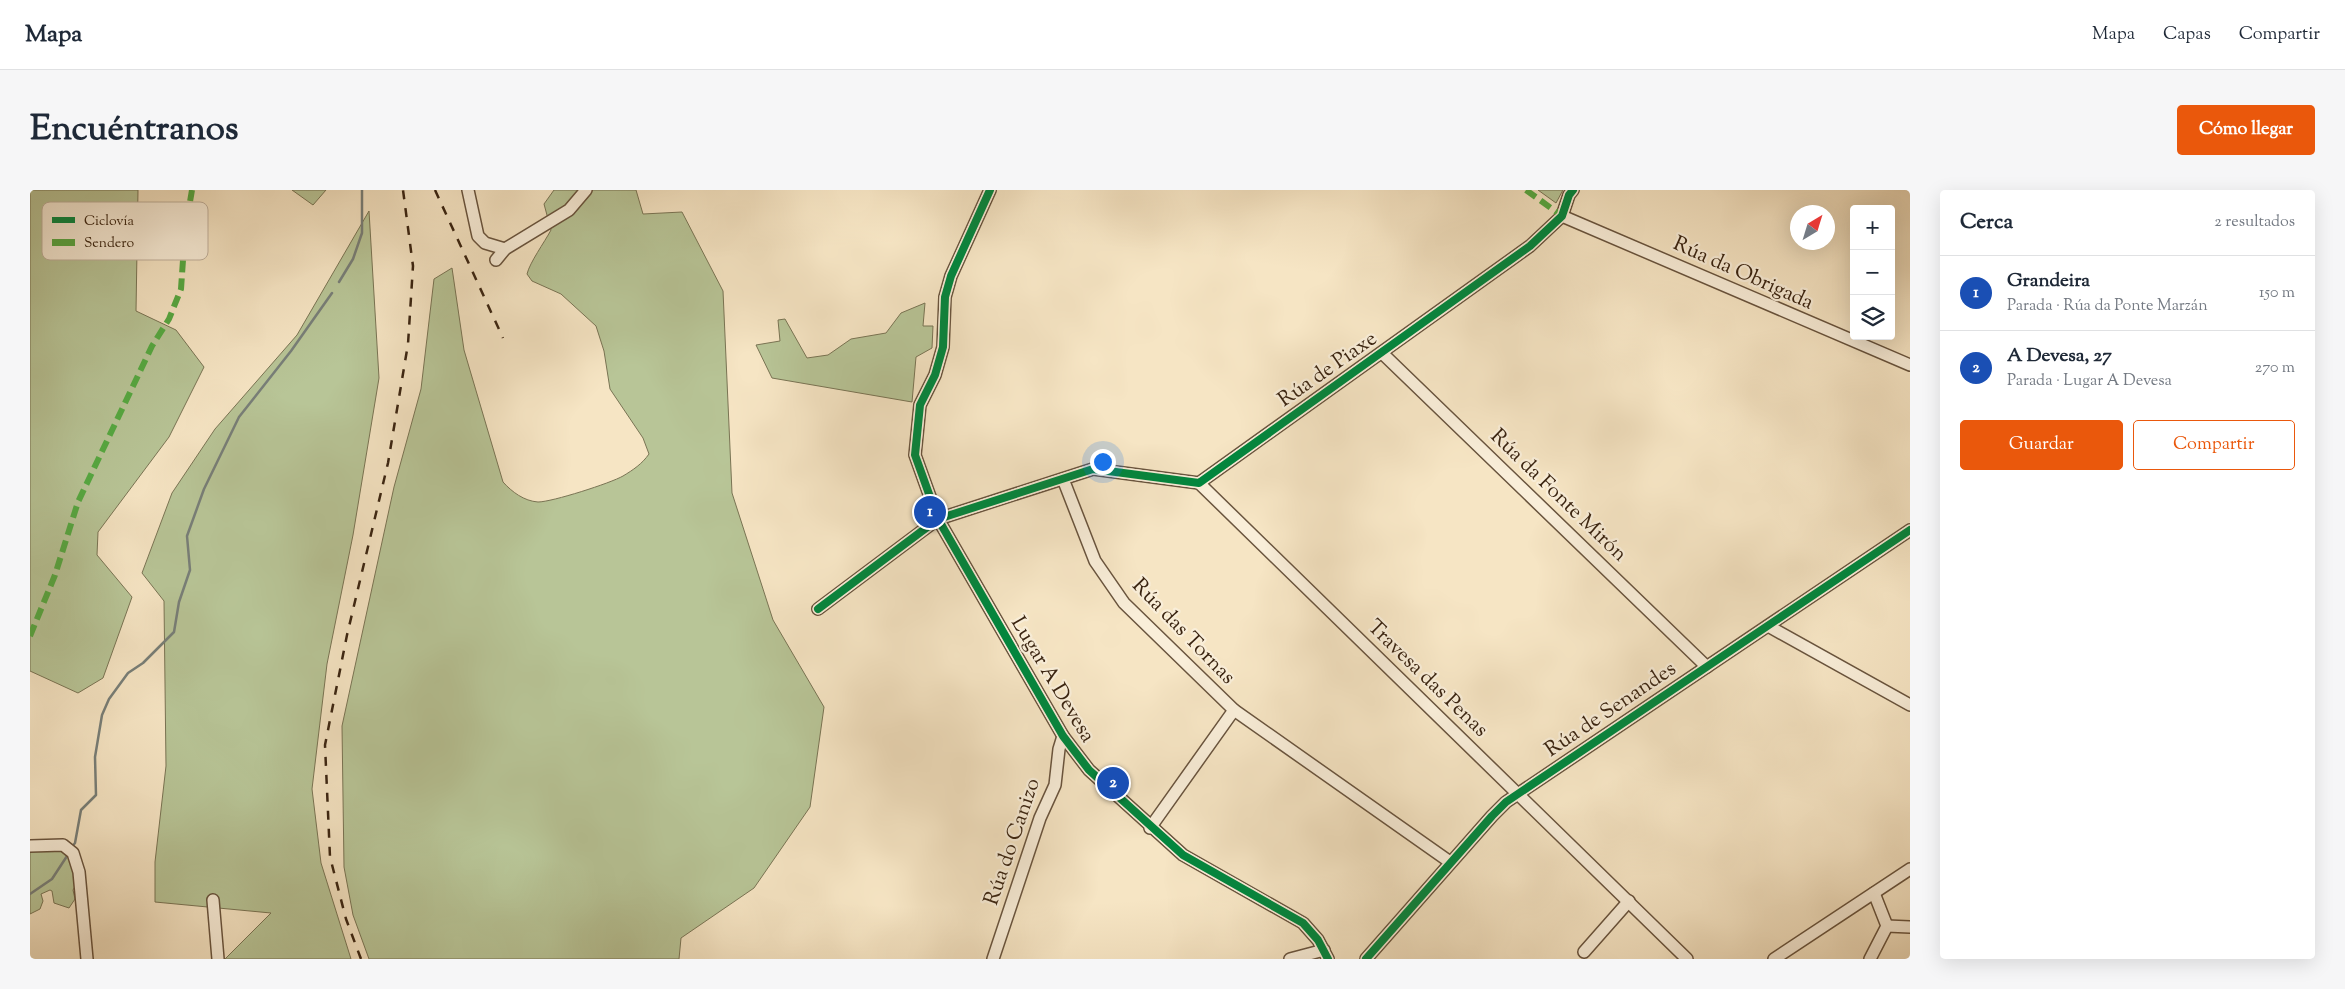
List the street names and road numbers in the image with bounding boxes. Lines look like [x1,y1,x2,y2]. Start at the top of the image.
street label: Rúa da Obrigada [1668,230,1818,319]
street label: Rúa de Piaxe [1272,325,1384,415]
street label: Rúa da Fonte Mirón [1483,423,1633,569]
street label: Rúa das Tornas [1124,572,1242,692]
street label: Lugar A Devesa [1002,611,1102,749]
street label: Travesa das Penas [1360,613,1494,745]
street label: Rúa de Senandes [1539,655,1683,765]
street label: Rúa do Canizo [977,774,1049,910]

